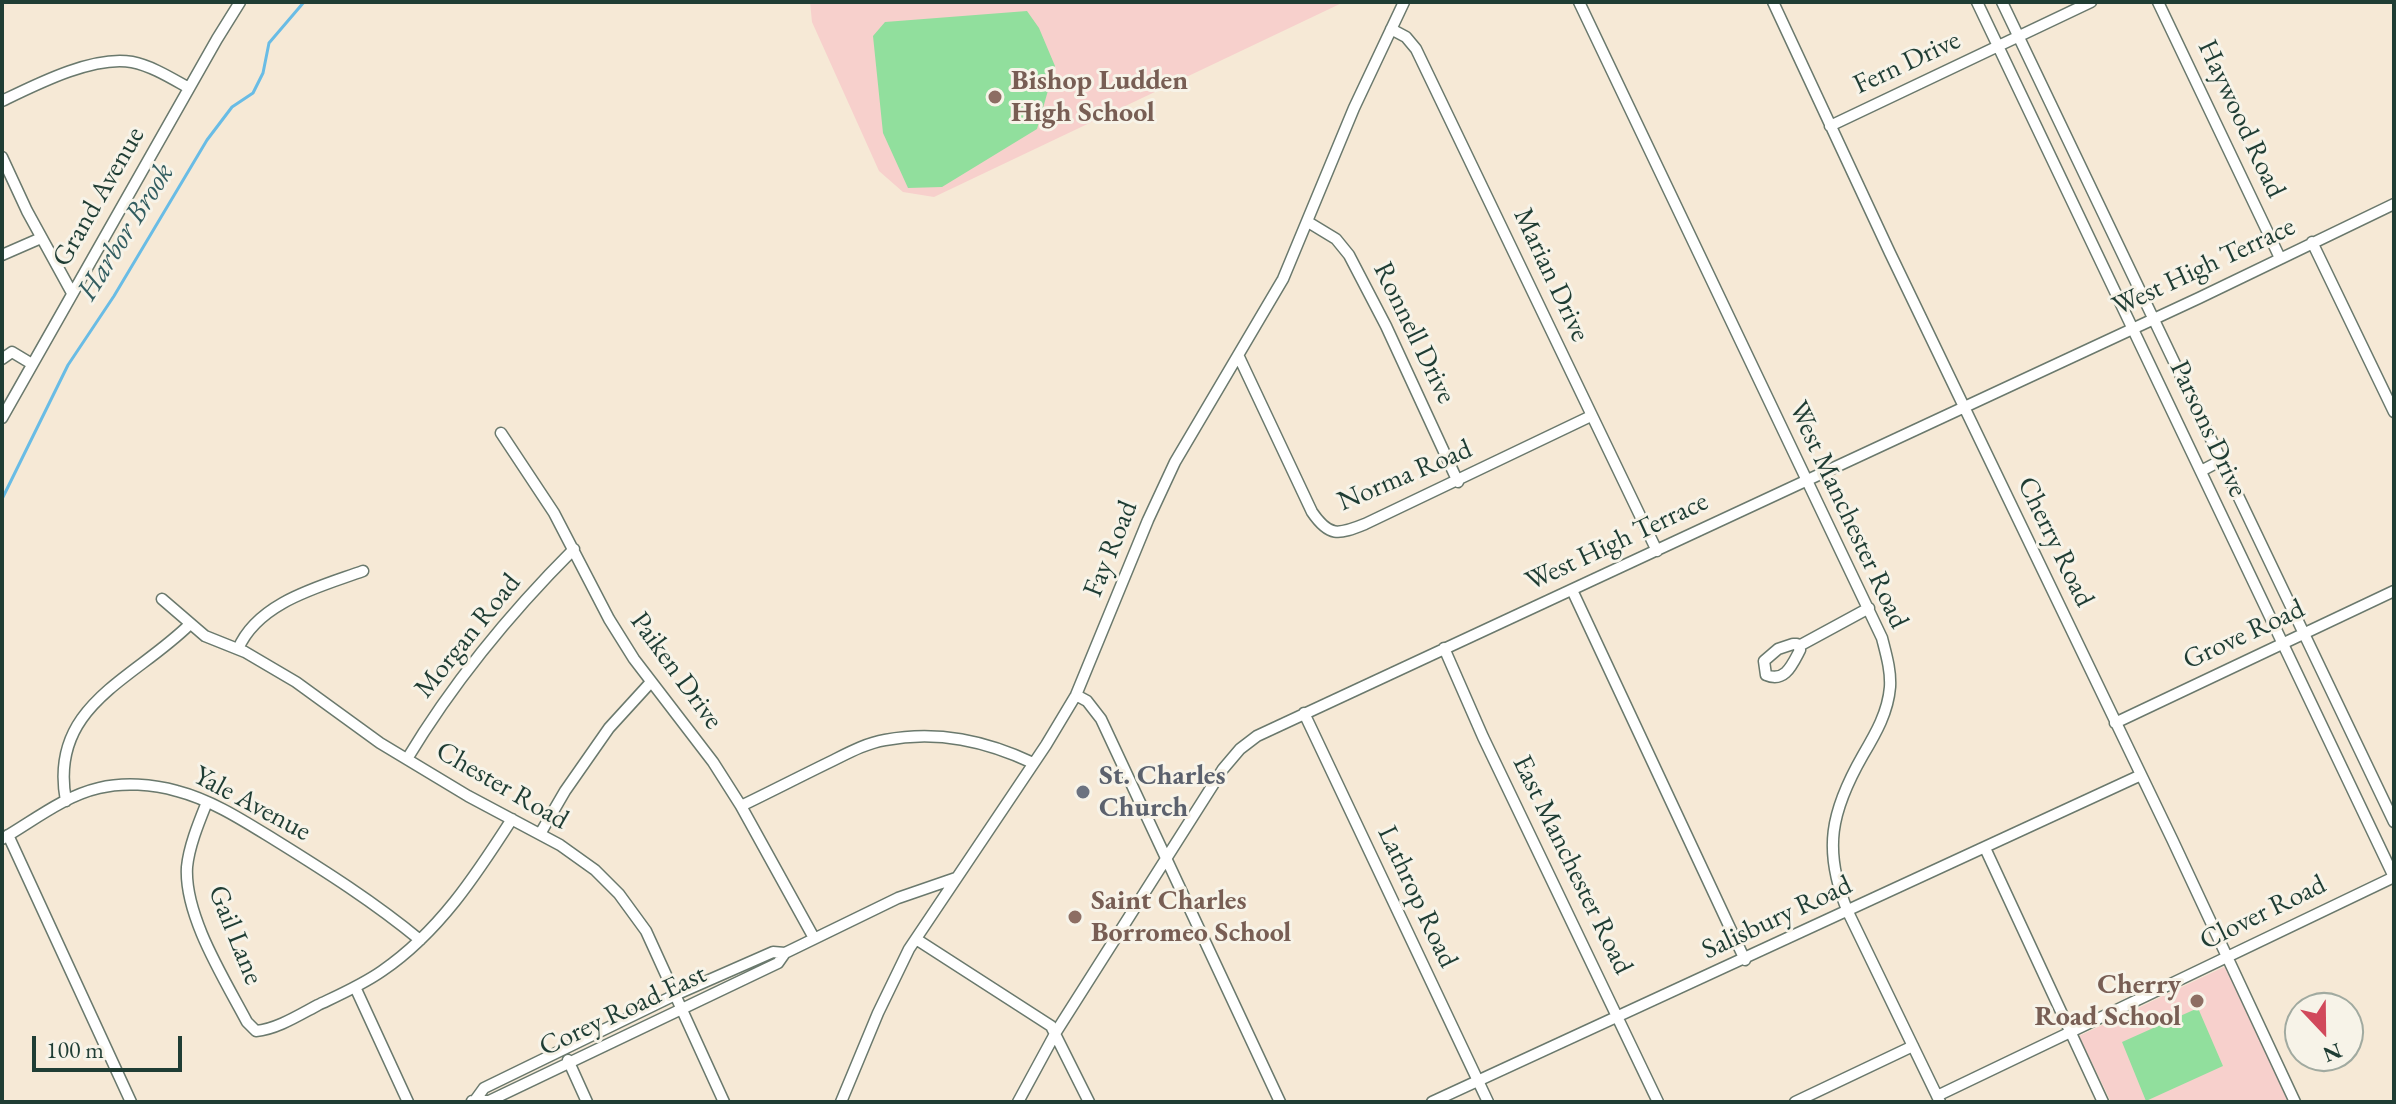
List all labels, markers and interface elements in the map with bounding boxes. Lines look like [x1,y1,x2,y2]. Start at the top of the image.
street label: Fern Drive [1848,24,1966,102]
street label: Haywood Road [2190,35,2292,203]
place label: Bishop Ludden High School [1011,64,1188,130]
marker: Bishop Ludden High School [986,88,1004,106]
street label: Grand Avenue [45,121,153,273]
water label: Harbor Brook [70,157,182,307]
street label: Marian Drive [1505,203,1597,347]
street label: West High Terrace [2107,210,2301,324]
street label: Ronnell Drive [1365,257,1463,409]
street label: Parsons Drive [2162,355,2254,503]
street label: West Manchester Road [1781,396,1915,634]
street label: Norma Road [1333,433,1477,519]
street label: Cherry Road [2009,472,2101,612]
street label: West High Terrace [1520,485,1714,599]
street label: Fay Road [1077,496,1145,602]
street label: Morgan Road [408,567,528,705]
street label: Grove Road [2178,592,2310,678]
street label: Paiken Drive [622,606,730,736]
street label: Chester Road [430,735,574,837]
street label: East Manchester Road [1504,750,1640,980]
street label: Yale Avenue [188,759,316,849]
place label: St. Charles Church [1099,759,1226,825]
marker: St. Charles Church [1074,783,1092,801]
street label: Lathrop Road [1370,821,1464,973]
street label: Clover Road [2194,868,2332,958]
street label: Salisbury Road [1697,869,1857,967]
street label: Gail Lane [200,880,270,990]
place label: Saint Charles Borromeo School [1091,884,1291,950]
marker: Saint Charles Borromeo School [1066,908,1084,926]
street label: Corey Road East [534,958,712,1064]
place label: Cherry Road School [2035,968,2181,1034]
marker: Cherry Road School [2188,992,2206,1010]
north arrow [2284,992,2364,1072]
scale bar [36,1020,186,1070]
text: 100 m [46,1034,104,1065]
text: N [2319,1036,2346,1070]

